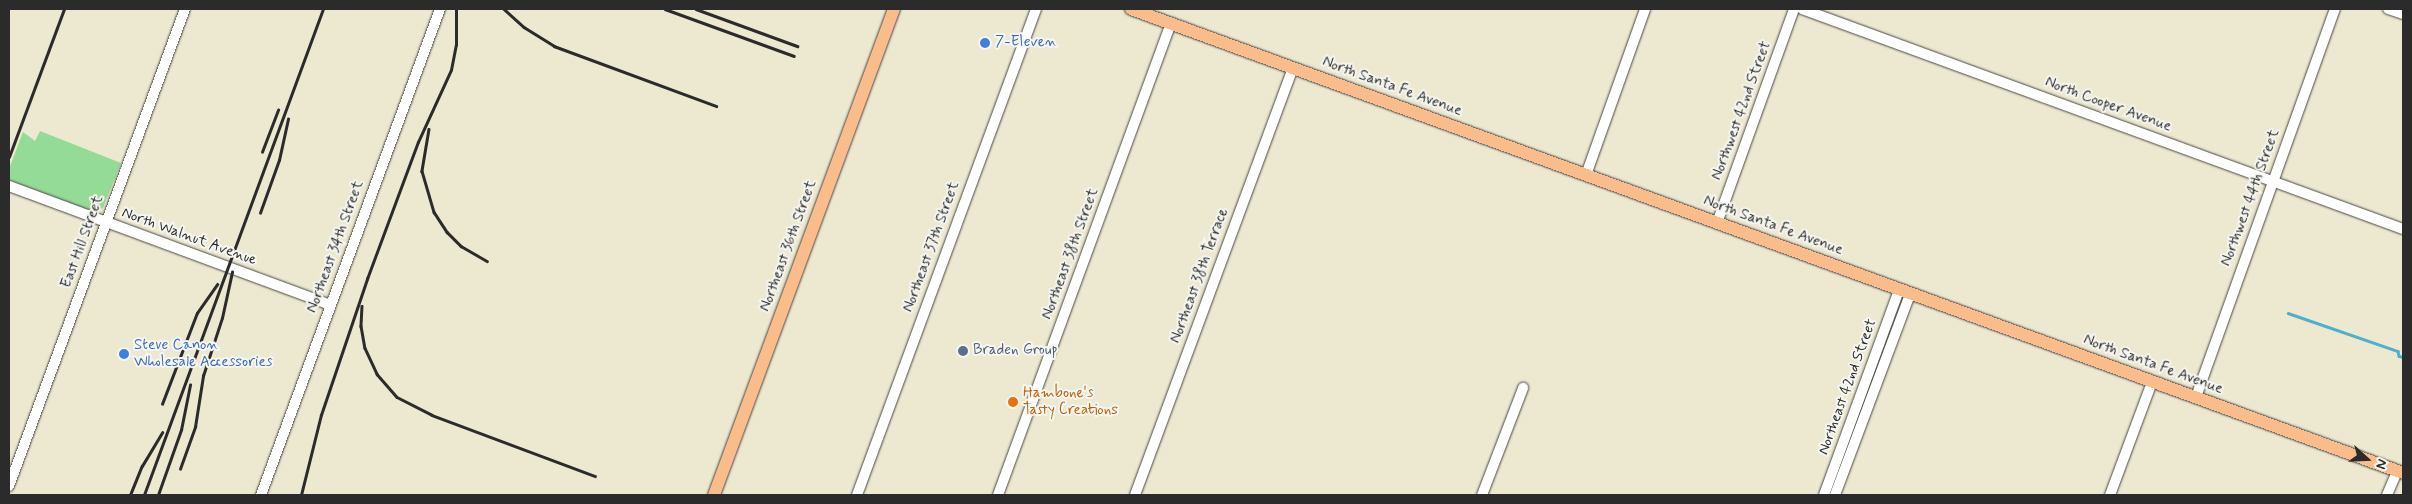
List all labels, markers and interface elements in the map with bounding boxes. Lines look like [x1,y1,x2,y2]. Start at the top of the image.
place label: 7-Eleven [995,34,1057,52]
marker: 7-Eleven [979,37,991,49]
street label: Northwest 42nd Street [1709,39,1775,183]
street label: North Santa Fe Avenue [1320,53,1464,121]
street label: North Cooper Avenue [2042,74,2174,136]
street label: Northwest 44th Street [2218,127,2284,269]
street label: Northeast 34th Street [304,178,368,316]
street label: Northeast 36th Street [757,178,821,314]
street label: Northeast 37th Street [900,179,964,315]
street label: Northeast 38th Street [1039,186,1103,322]
street label: North Santa Fe Avenue [1701,192,1845,260]
street label: East Hill Street [58,193,108,291]
street label: North Walnut Avenue [120,204,258,270]
street label: Northeast 38th Terrace [1167,206,1233,346]
street label: Northeast 42nd Street [1815,317,1881,457]
street label: North Santa Fe Avenue [2081,331,2225,399]
place label: Steve Canon Wholesale Accessories [134,336,273,371]
place label: Braden Group [973,342,1057,360]
marker: Braden Group [957,345,969,357]
marker: Steve Canon Wholesale Accessories [118,348,130,360]
place label: Hambone's Tasty Creations [1023,384,1119,419]
marker: Hambone's Tasty Creations [1007,396,1019,408]
north arrow [2342,434,2392,484]
text: N [2371,457,2391,472]

